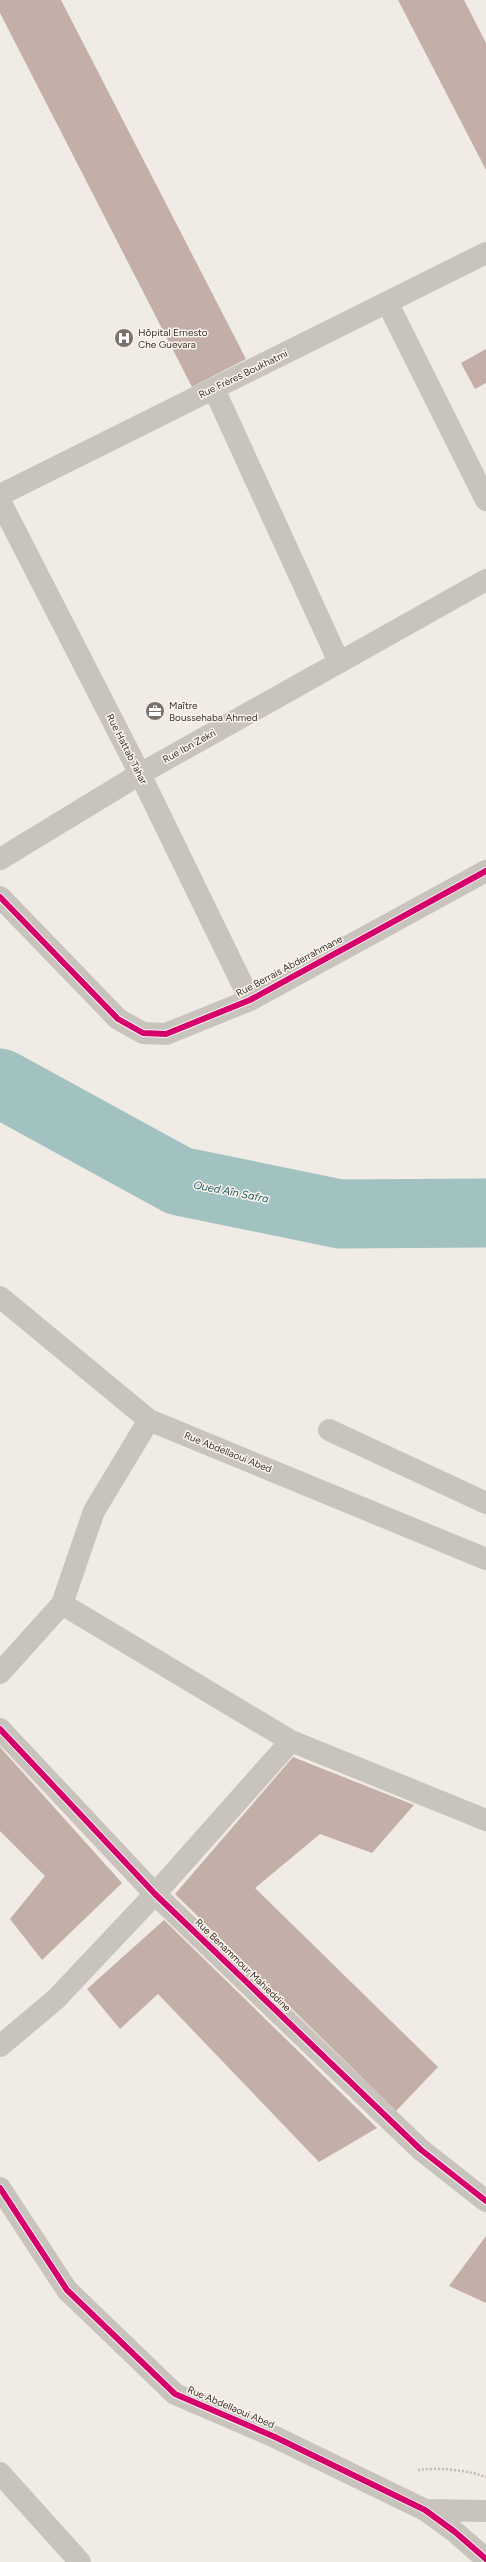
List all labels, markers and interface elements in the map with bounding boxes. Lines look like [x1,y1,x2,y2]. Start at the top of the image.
place label: Hôpital Ernesto Che Guevara [138,326,208,351]
hospital icon: Hôpital Ernesto Che Guevara [113,327,135,349]
street label: Rue Frères Boukhatmi [196,347,290,401]
place label: Maître Boussehaba Ahmed [169,699,258,724]
office icon: Maître Boussehaba Ahmed [144,700,166,722]
street label: Rue Hattab Tahar [104,712,151,787]
street label: Rue Ibn Zekri [160,726,218,766]
street label: Rue Berrais Abderrahmane [234,932,345,1000]
water label: Oued Aîn Safra [192,1178,270,1206]
street label: Rue Abdellaoui Abed [182,1428,274,1476]
street label: Rue Benammour Mahieddine [192,1916,294,2015]
street label: Rue Abdellaoui Abed [185,2383,277,2431]

